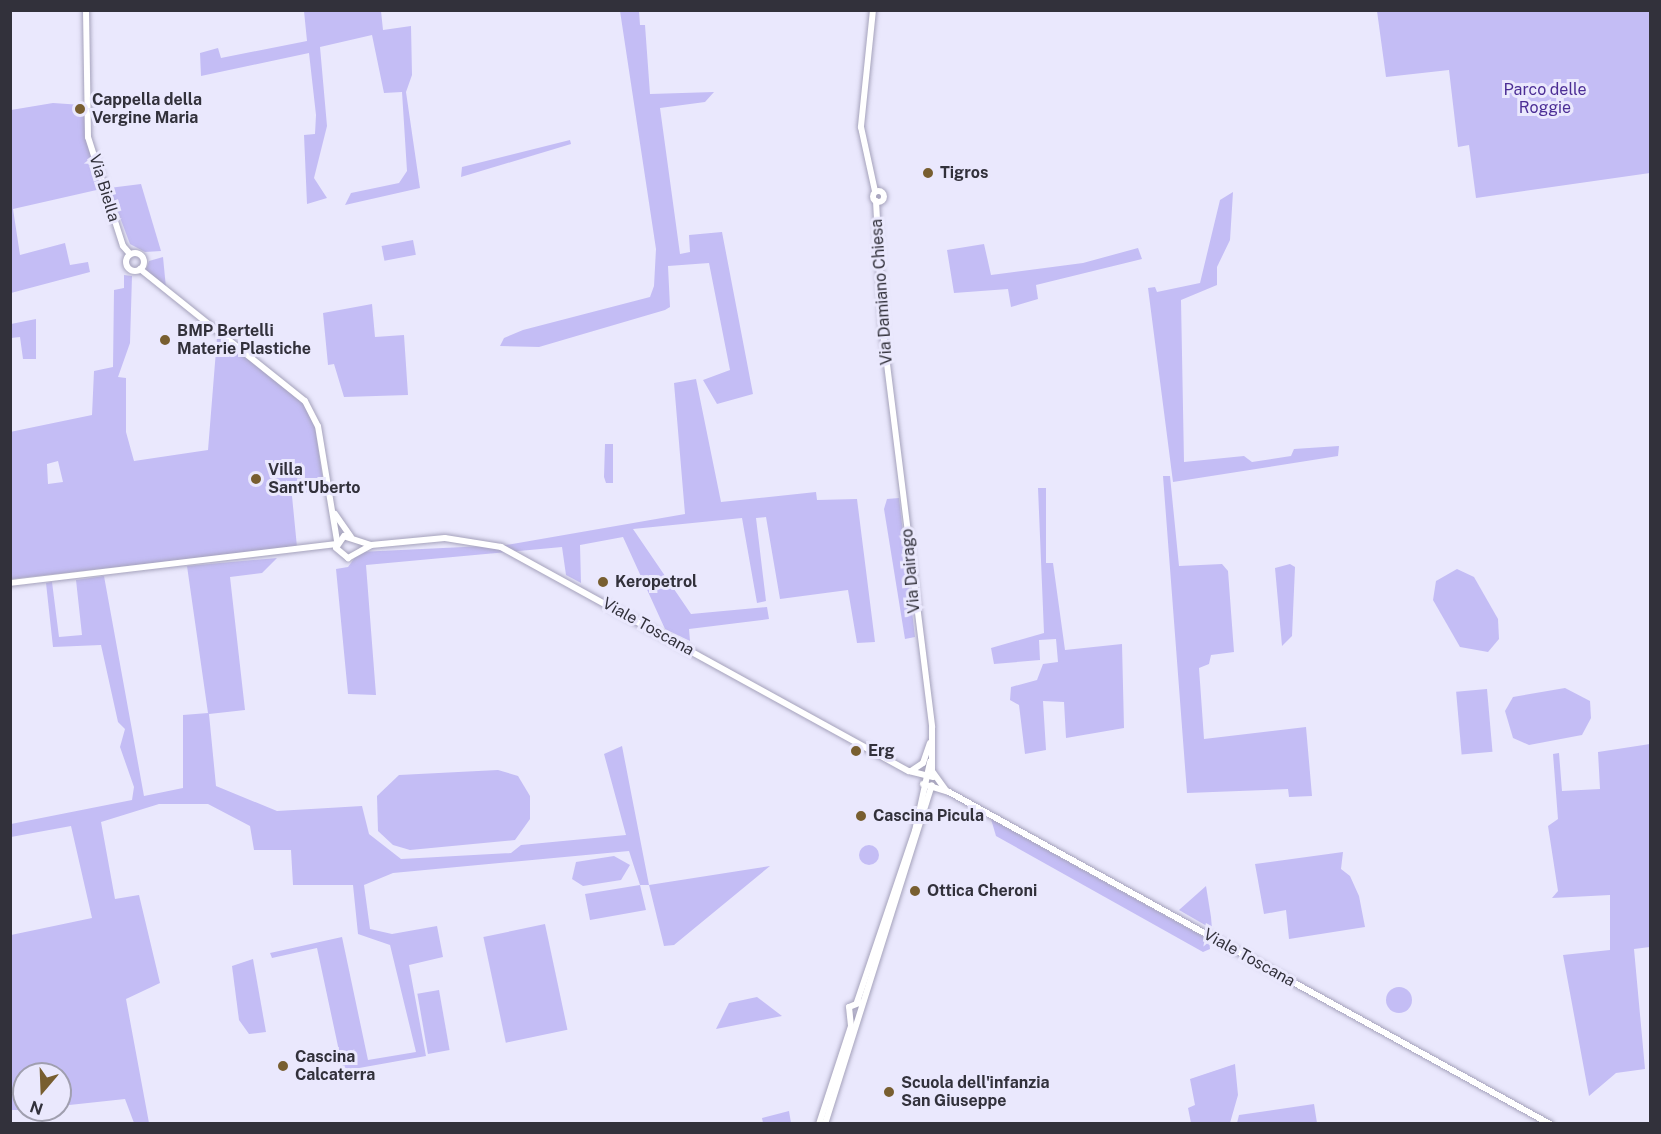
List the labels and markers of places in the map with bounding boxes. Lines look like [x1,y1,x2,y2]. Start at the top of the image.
place label: Cappella della Vergine Maria [92,90,202,128]
marker: Cappella della Vergine Maria [73,102,87,116]
place label: Tigros [940,163,988,183]
marker: Tigros [921,166,935,180]
place label: BMP Bertelli Materie Plastiche [177,321,311,359]
marker: BMP Bertelli Materie Plastiche [158,333,172,347]
place label: Villa Sant'Uberto [268,460,361,498]
marker: Villa Sant'Uberto [249,472,263,486]
place label: Keropetrol [615,572,697,592]
marker: Keropetrol [596,575,610,589]
place label: Erg [868,741,895,761]
marker: Erg [849,744,863,758]
place label: Cascina Picula [873,806,984,826]
marker: Cascina Picula [854,809,868,823]
place label: Ottica Cheroni [927,881,1037,901]
marker: Ottica Cheroni [908,884,922,898]
place label: Cascina Calcaterra [295,1047,375,1085]
marker: Cascina Calcaterra [276,1059,290,1073]
place label: Scuola dell'infanzia San Giuseppe [901,1073,1050,1111]
marker: Scuola dell'infanzia San Giuseppe [882,1085,896,1099]

